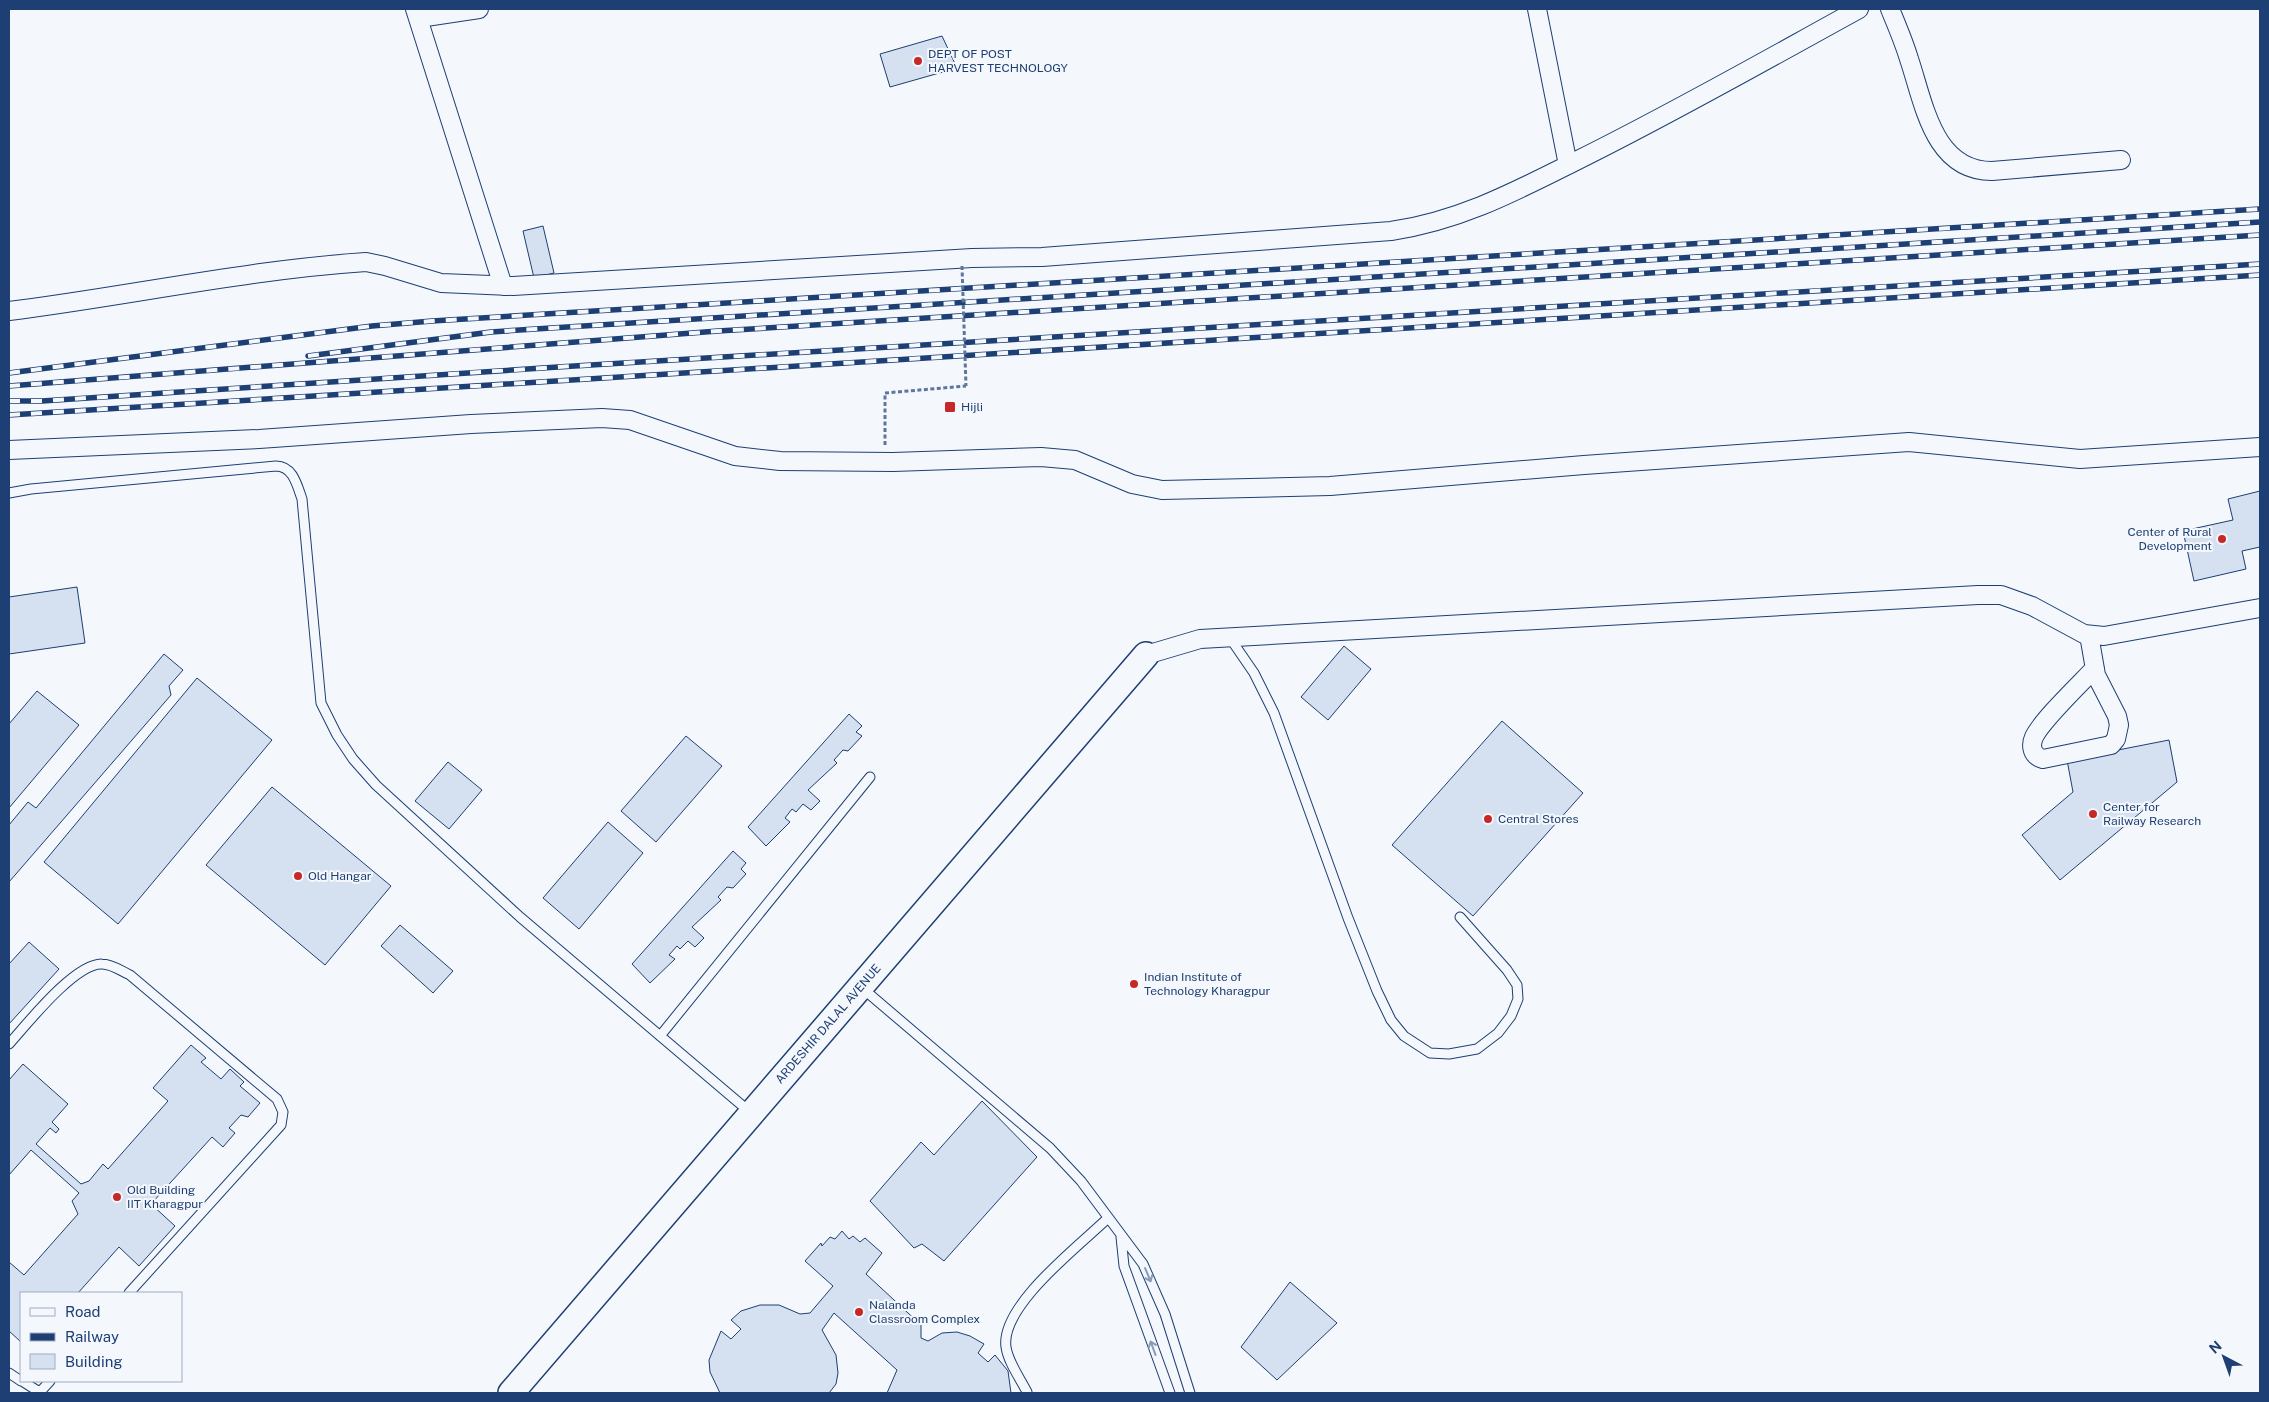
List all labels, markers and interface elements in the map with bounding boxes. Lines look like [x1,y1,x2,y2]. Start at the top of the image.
place label: DEPT OF POST HARVEST TECHNOLOGY [928,47,1069,75]
marker: DEPT OF POST HARVEST TECHNOLOGY [912,55,924,67]
marker: Hijli [943,400,957,414]
place label: Hijli [961,400,983,414]
place label: Center of Rural Development [2128,525,2212,553]
marker: Center of Rural Development [2216,533,2228,545]
place label: Center for Railway Research [2103,800,2201,828]
marker: Center for Railway Research [2087,808,2099,820]
place label: Central Stores [1498,812,1579,826]
marker: Central Stores [1482,813,1494,825]
place label: Old Hangar [308,869,372,883]
marker: Old Hangar [292,870,304,882]
street label: ARDESHIR DALAL AVENUE [772,961,884,1087]
place label: Indian Institute of Technology Kharagpur [1144,970,1270,998]
marker: Indian Institute of Technology Kharagpur [1128,978,1140,990]
place label: Old Building IIT Kharagpur [127,1183,203,1211]
marker: Old Building IIT Kharagpur [111,1191,123,1203]
one-way arrow [1144,1267,1153,1282]
legend [20,1292,182,1382]
place label: Nalanda Classroom Complex [869,1298,980,1326]
text: Road [65,1303,101,1320]
marker: Nalanda Classroom Complex [853,1306,865,1318]
text: Railway [65,1328,119,1345]
north arrow [2199,1332,2249,1382]
text: N [2206,1338,2225,1357]
one-way arrow [1148,1340,1157,1356]
text: Building [65,1353,123,1370]

